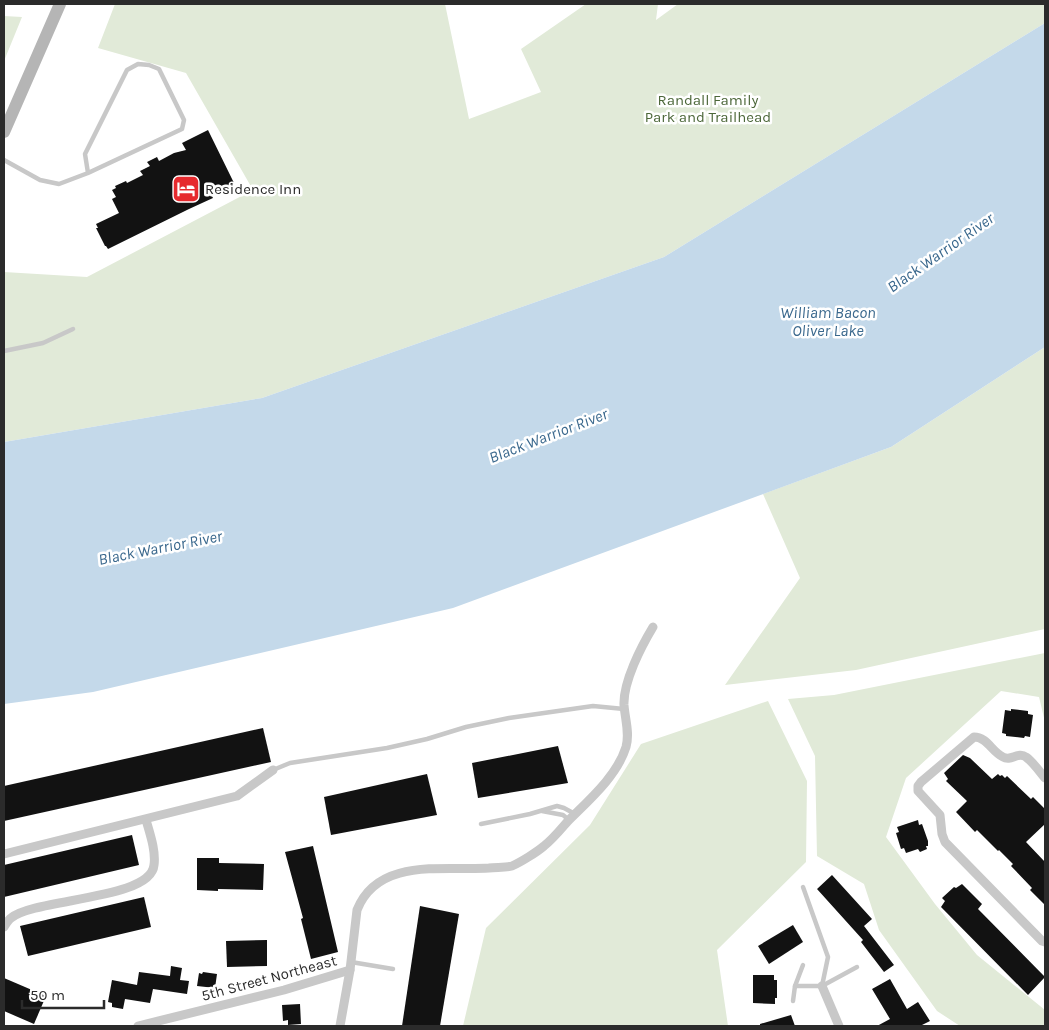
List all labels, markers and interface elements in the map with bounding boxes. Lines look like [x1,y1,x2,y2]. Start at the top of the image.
park label: Randall Family Park and Trailhead [645,91,771,126]
hotel icon: Residence Inn [171,174,201,204]
place label: Residence Inn [205,180,301,198]
water label: Black Warrior River [883,208,998,296]
water label: William Bacon Oliver Lake [780,303,876,340]
water label: Black Warrior River [486,404,611,467]
water label: Black Warrior River [97,526,224,569]
street label: 5th Street Northeast [199,951,339,1005]
scale bar [22,978,105,1010]
text: 50 m [30,986,65,1004]

